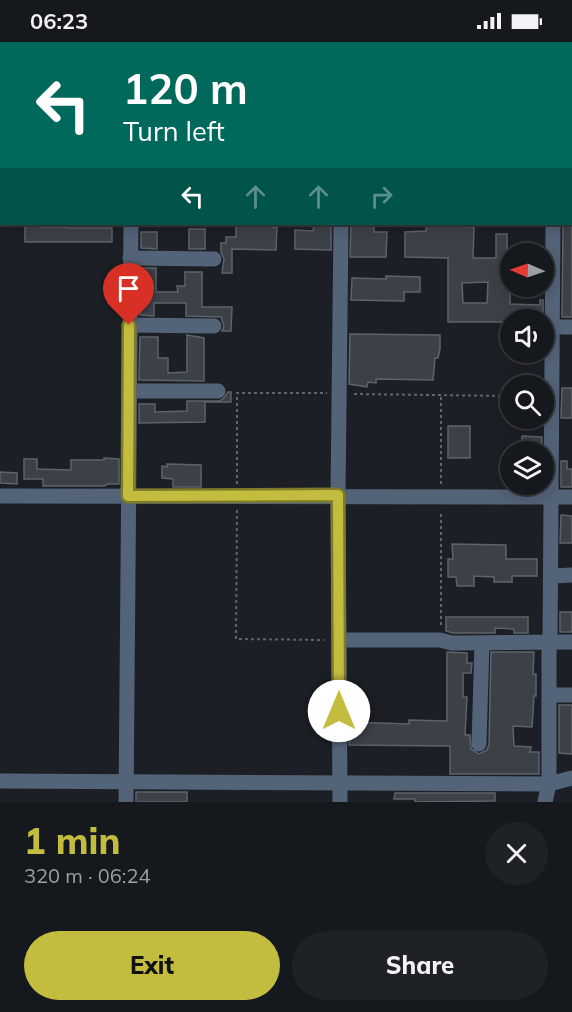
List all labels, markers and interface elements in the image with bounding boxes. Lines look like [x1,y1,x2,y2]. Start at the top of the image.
text: 06:23 [30,7,88,35]
text: 120 m [123,62,248,115]
icon: left [24,66,102,144]
text: Turn left [123,114,225,148]
icon: left [176,180,209,213]
icon: ahead [239,180,272,213]
icon: ahead [302,180,335,213]
icon: right [365,180,398,213]
north arrow [500,243,554,297]
map controls [500,243,554,495]
pin [103,263,154,325]
icon: arrive [112,272,145,305]
button: sound [500,309,554,363]
button: search [500,375,554,429]
button: layers [500,441,554,495]
position arrow [307,679,371,743]
text: 1 min [24,818,120,863]
button: close [485,822,548,885]
text: 320 m · 06:24 [24,863,150,888]
button: Exit [24,931,280,1000]
button: Share [292,931,548,1000]

